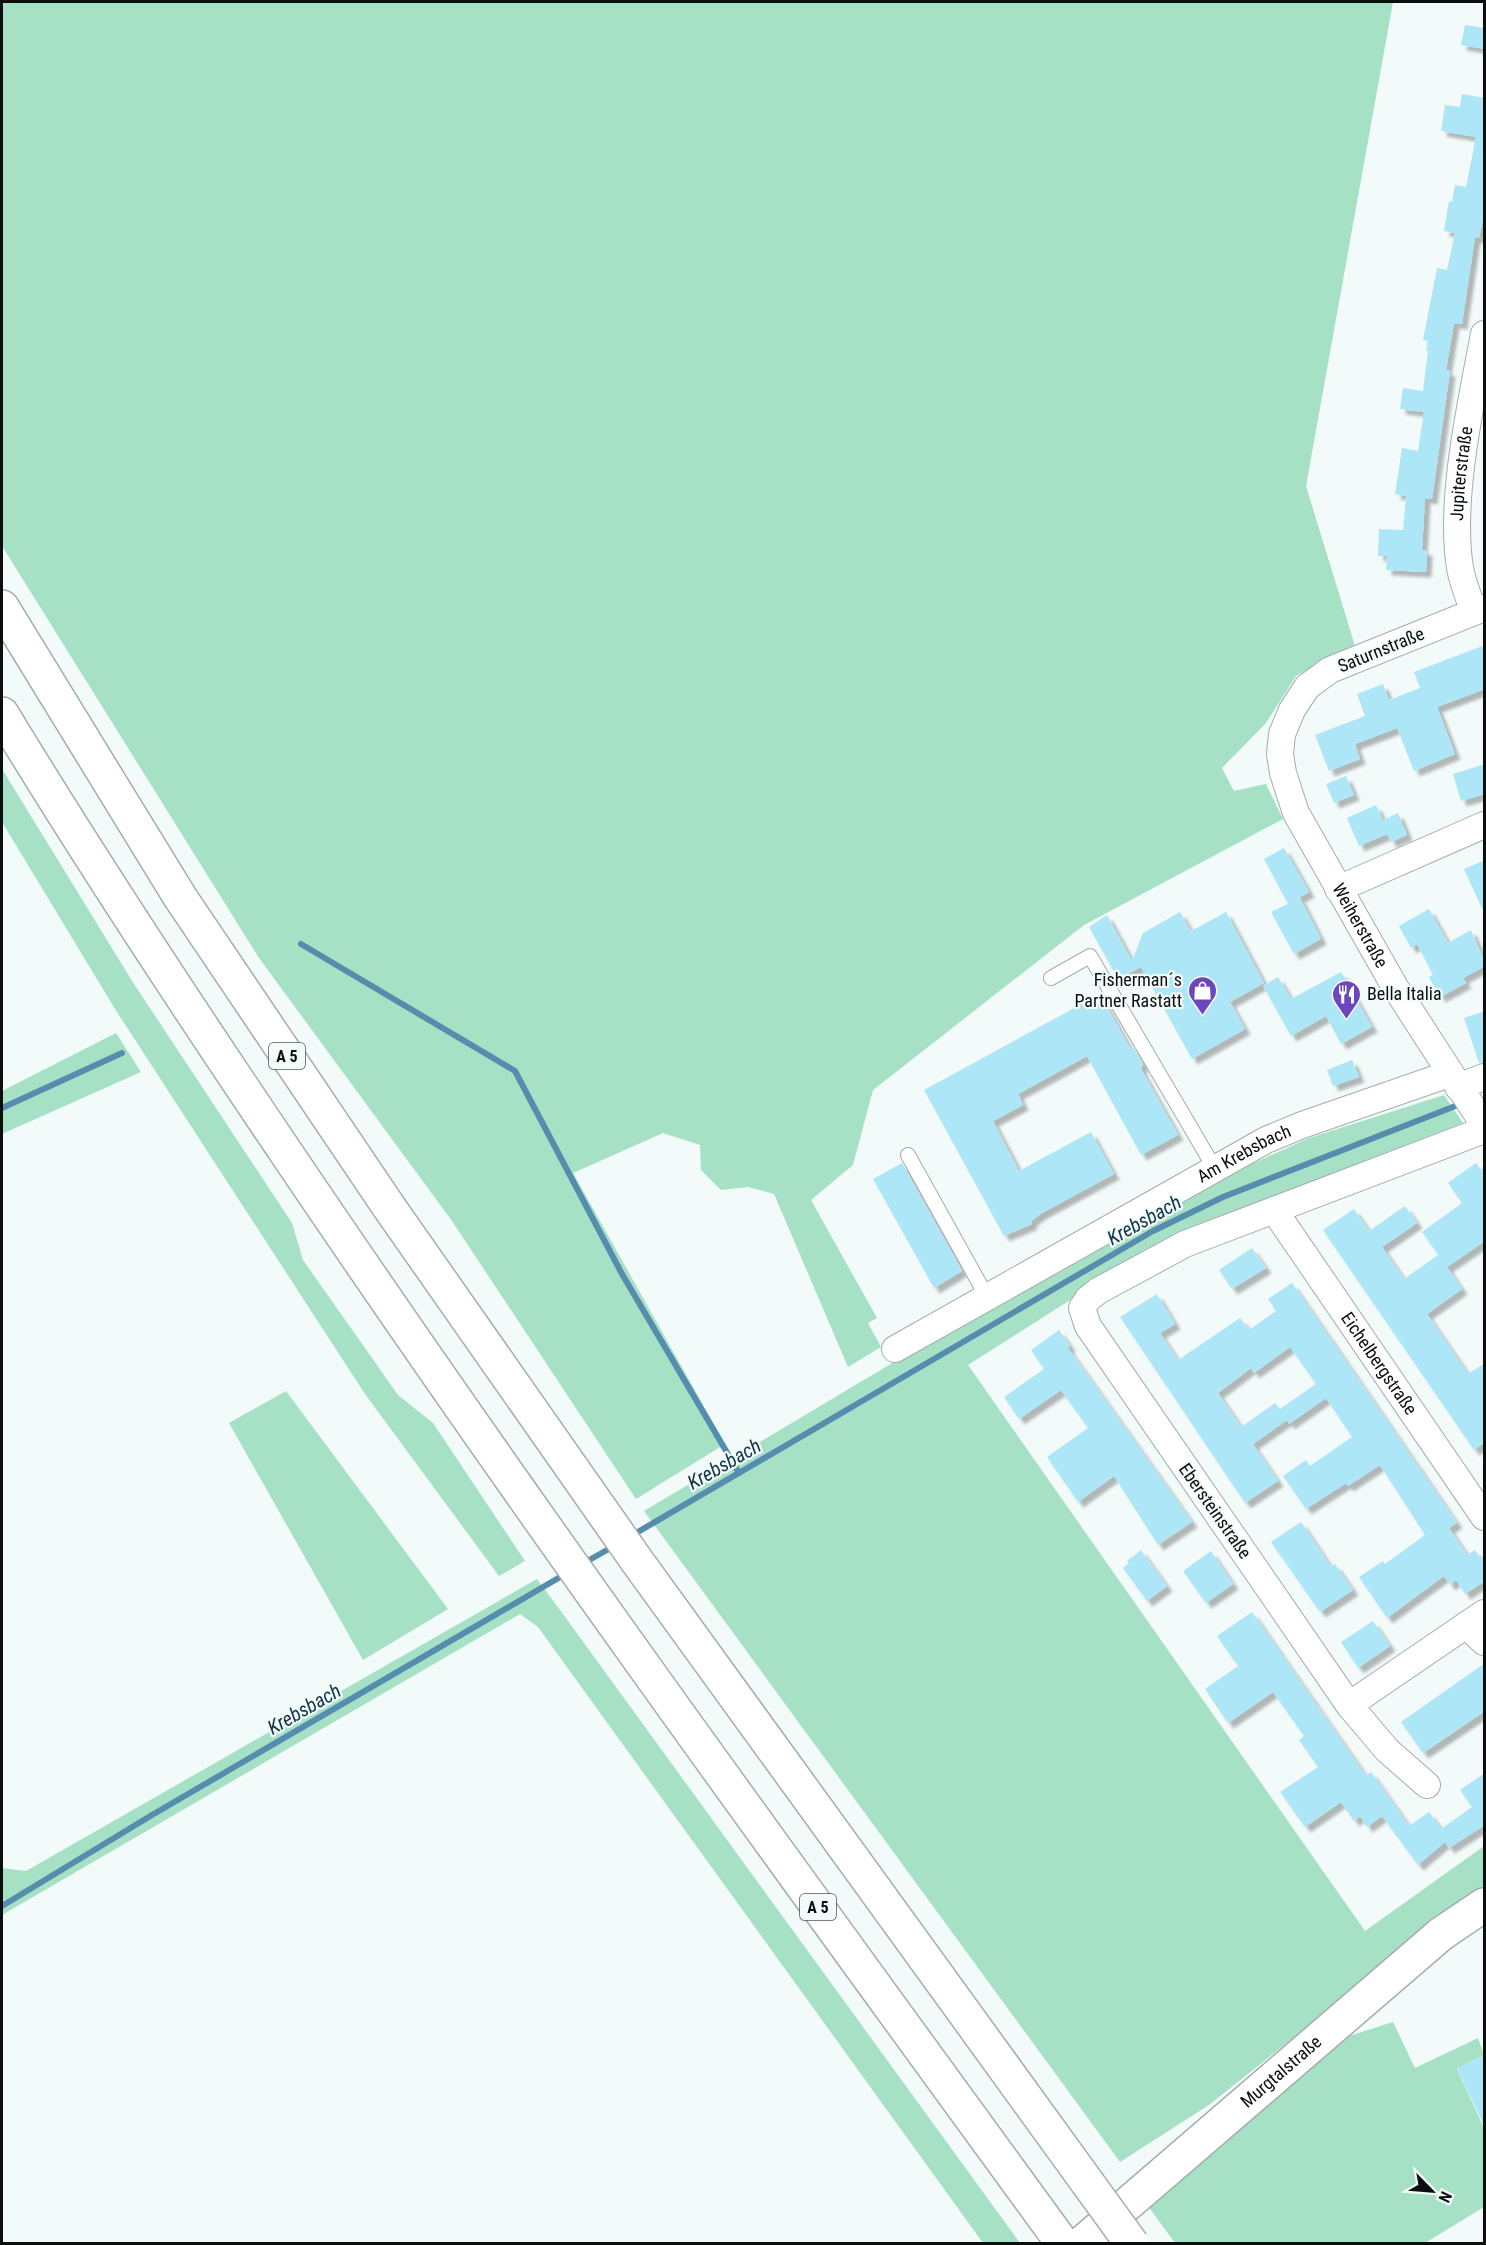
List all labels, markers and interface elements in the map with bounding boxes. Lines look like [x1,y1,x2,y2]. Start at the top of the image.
street label: Jupiterstraße [1446,425,1477,521]
street label: Saturnstraße [1335,623,1427,676]
street label: Weiherstraße [1328,879,1393,971]
place label: Fisherman´s Partner Rastatt [1074,969,1182,1011]
shop icon: Fisherman´s Partner Rastatt [1187,974,1219,1016]
restaurant icon: Bella Italia [1330,978,1362,1020]
place label: Bella Italia [1367,983,1442,1004]
road number: A 5 [269,1043,305,1069]
street label: Am Krebsbach [1193,1120,1294,1187]
water label: Krebsbach [1103,1190,1185,1250]
street label: Eichelbergstraße [1337,1308,1422,1418]
water label: Krebsbach [683,1433,765,1495]
street label: Ebersteinstraße [1175,1459,1256,1562]
water label: Krebsbach [263,1678,345,1740]
road number: A 5 [800,1894,836,1920]
street label: Murgtalstraße [1236,2031,1325,2112]
north arrow [1402,2161,1462,2221]
text: N [1434,2189,1456,2206]

